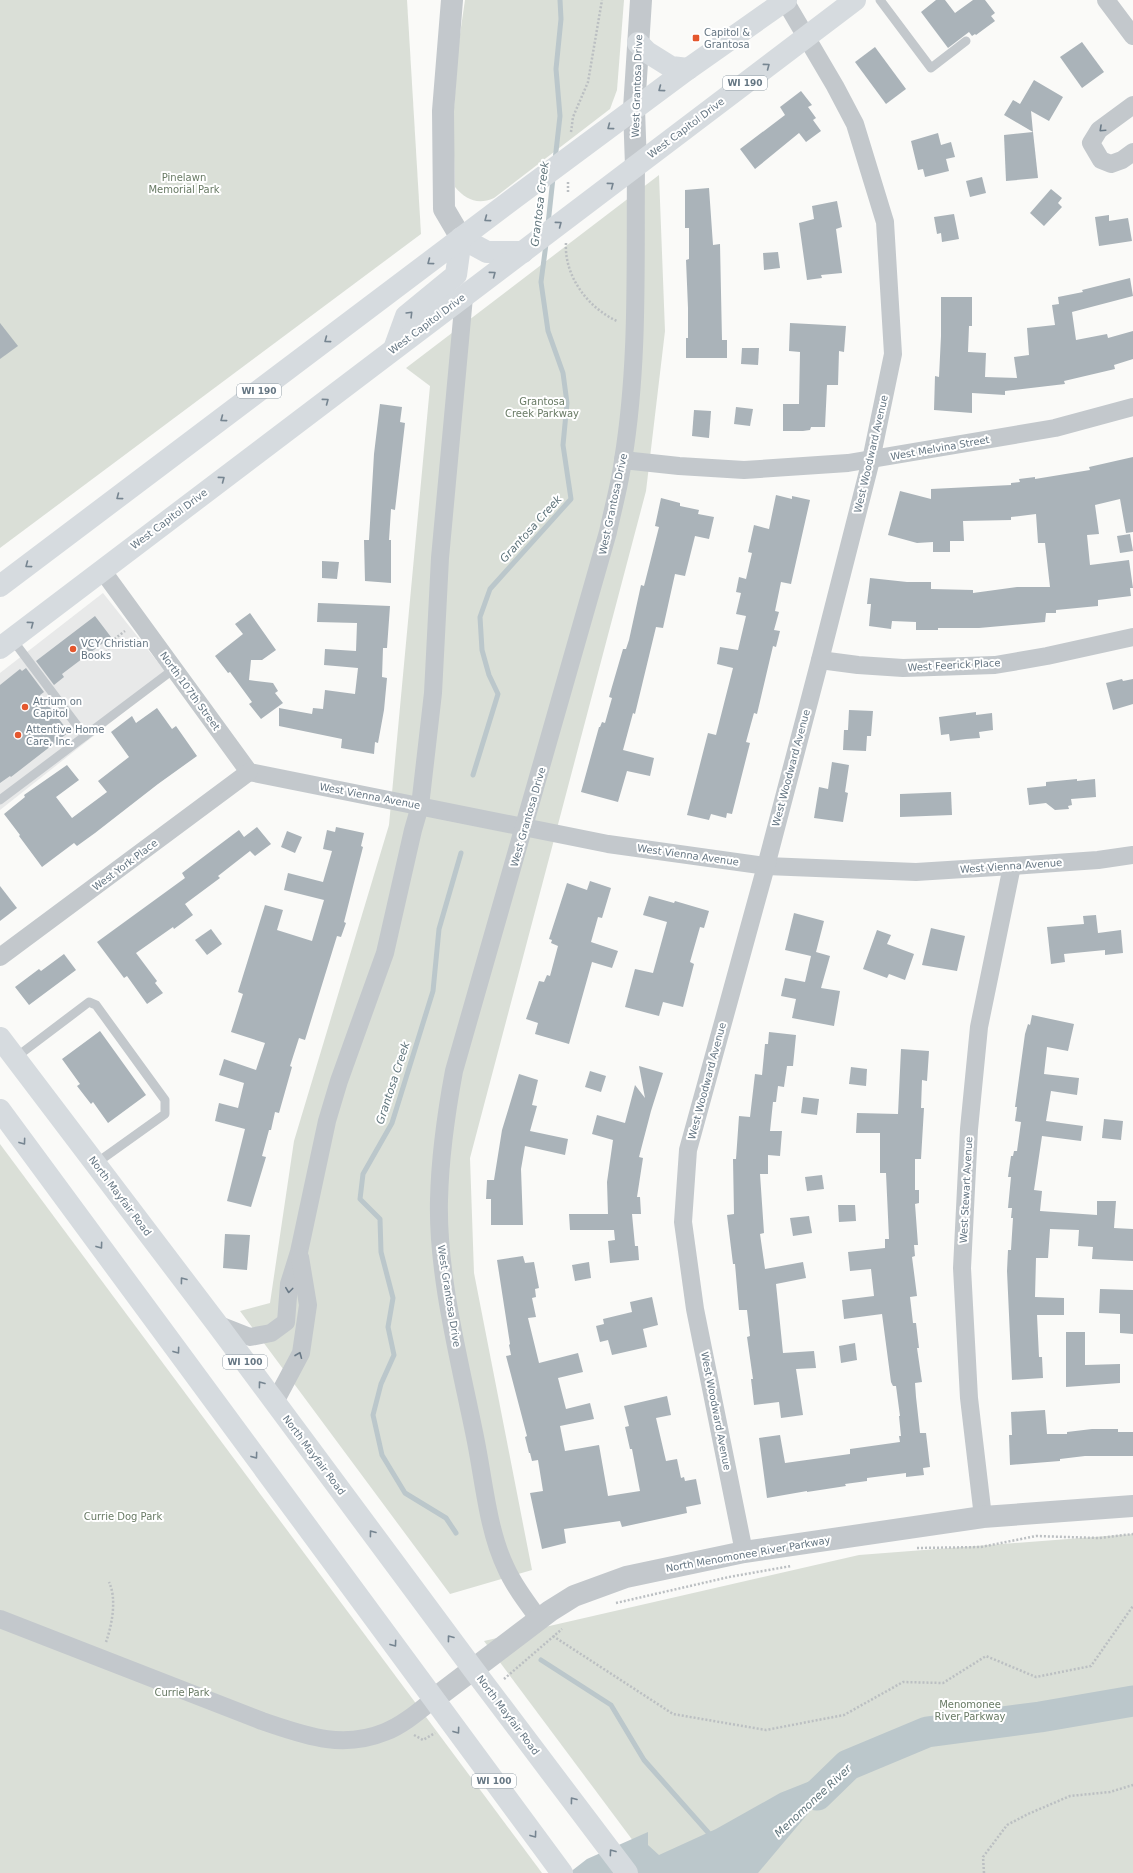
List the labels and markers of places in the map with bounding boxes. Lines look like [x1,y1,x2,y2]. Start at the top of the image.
place label: Capitol & Grantosa [704,27,750,50]
marker: Capitol & Grantosa [691,33,701,43]
place label: VCY Christian Books [81,638,149,661]
marker: VCY Christian Books [68,644,78,654]
place label: Atrium on Capitol [33,696,82,719]
marker: Atrium on Capitol [20,702,30,712]
place label: Attentive Home Care, Inc. [26,724,104,747]
marker: Attentive Home Care, Inc. [13,730,23,740]

